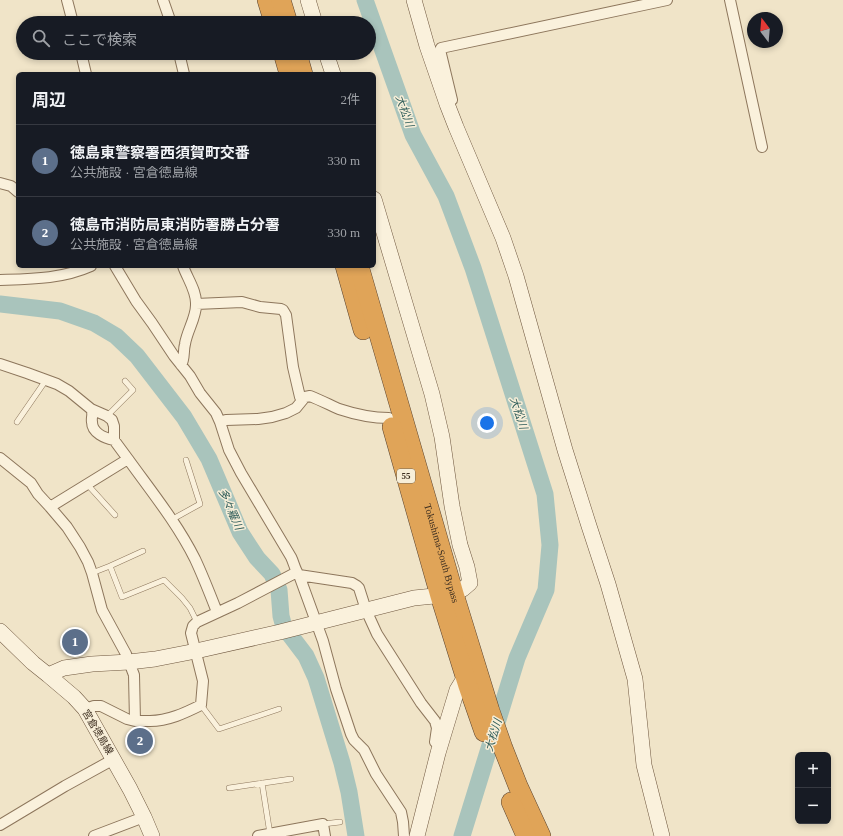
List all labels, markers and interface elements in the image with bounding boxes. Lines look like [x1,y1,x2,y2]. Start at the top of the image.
north arrow [747,12,783,48]
search box [16,16,376,60]
icon: search [30,27,52,49]
text: ここで検索 [62,32,137,48]
text: 周辺 [32,91,66,110]
text: 2件 [340,92,360,107]
water label: 大松川 [394,93,417,129]
text: 徳島東警察署西須賀町交番 [70,145,250,161]
text: 1 [42,153,48,168]
text: 330 m [327,153,360,168]
text: 公共施設 · 宮倉徳島線 [70,165,198,180]
text: 徳島市消防局東消防署勝占分署 [70,217,280,233]
text: 2 [42,225,48,240]
text: 330 m [327,225,360,240]
text: 公共施設 · 宮倉徳島線 [70,237,198,252]
water label: 大松川 [508,395,530,431]
your location [477,413,497,433]
road number: 55 [397,469,415,483]
water label: 多々羅川 [217,486,246,532]
street label: Tokushima-South Bypass [423,502,462,604]
pin: 1 [62,627,88,657]
street label: 宮倉徳島線 [80,708,116,756]
water label: 大松川 [482,717,504,753]
pin: 2 [127,726,153,756]
map controls [795,752,831,824]
button: + [795,752,831,788]
button: − [795,788,831,824]

